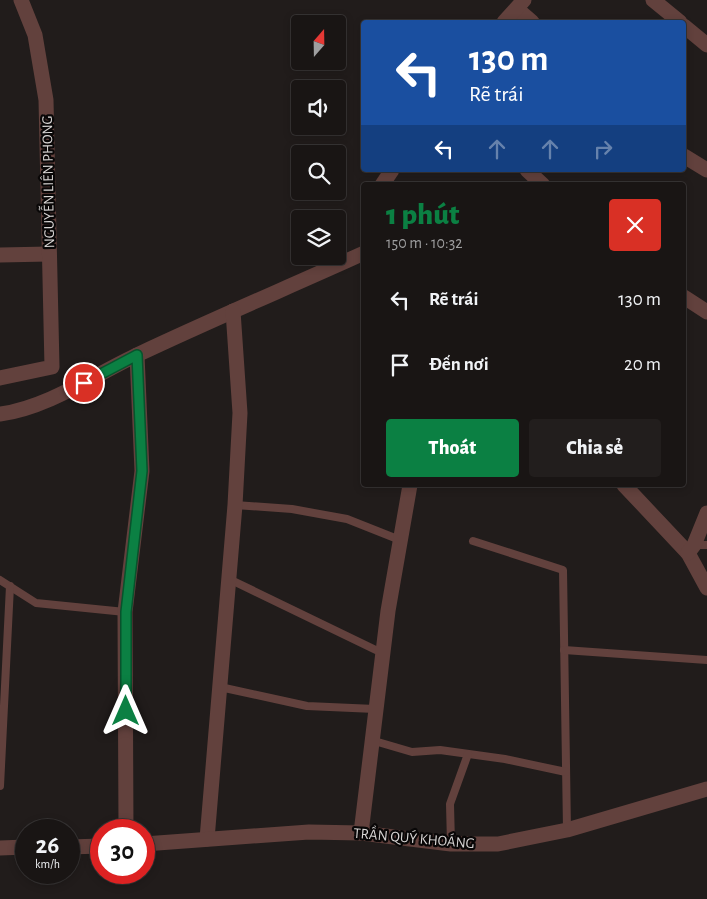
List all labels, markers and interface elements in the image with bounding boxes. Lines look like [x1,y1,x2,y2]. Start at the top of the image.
north arrow [291,15,346,70]
map controls [291,15,346,265]
icon: left [386,40,451,105]
text: 130 m [469,42,548,77]
button: sound [291,80,346,135]
text: Rẽ trái [469,83,524,105]
street label: NGUYỄN LIÊN PHONG [37,115,57,249]
icon: left [430,135,458,163]
icon: ahead [483,135,511,163]
icon: ahead [536,135,564,163]
icon: right [589,135,617,163]
button: search [291,145,346,200]
button: close [609,199,661,251]
text: 1 phút [386,200,460,230]
button: layers [291,210,346,265]
text: 150 m · 10:32 [386,235,463,251]
icon: left [386,286,414,314]
text: Rẽ trái [429,290,478,309]
text: 130 m [618,290,661,309]
icon: arrive [386,351,414,379]
text: Đến nơi [429,355,489,374]
text: 20 m [624,355,661,374]
pin [63,362,105,404]
icon: arrive [70,369,98,397]
button: Thoát [386,419,519,477]
button: Chia sẻ [529,419,661,477]
position arrow [99,684,151,736]
speed limit sign: 30 [90,819,155,884]
street label: TRẦN QUÝ KHOÁNG [353,823,475,851]
text: 26 [36,833,59,858]
text: km/h [35,858,60,870]

